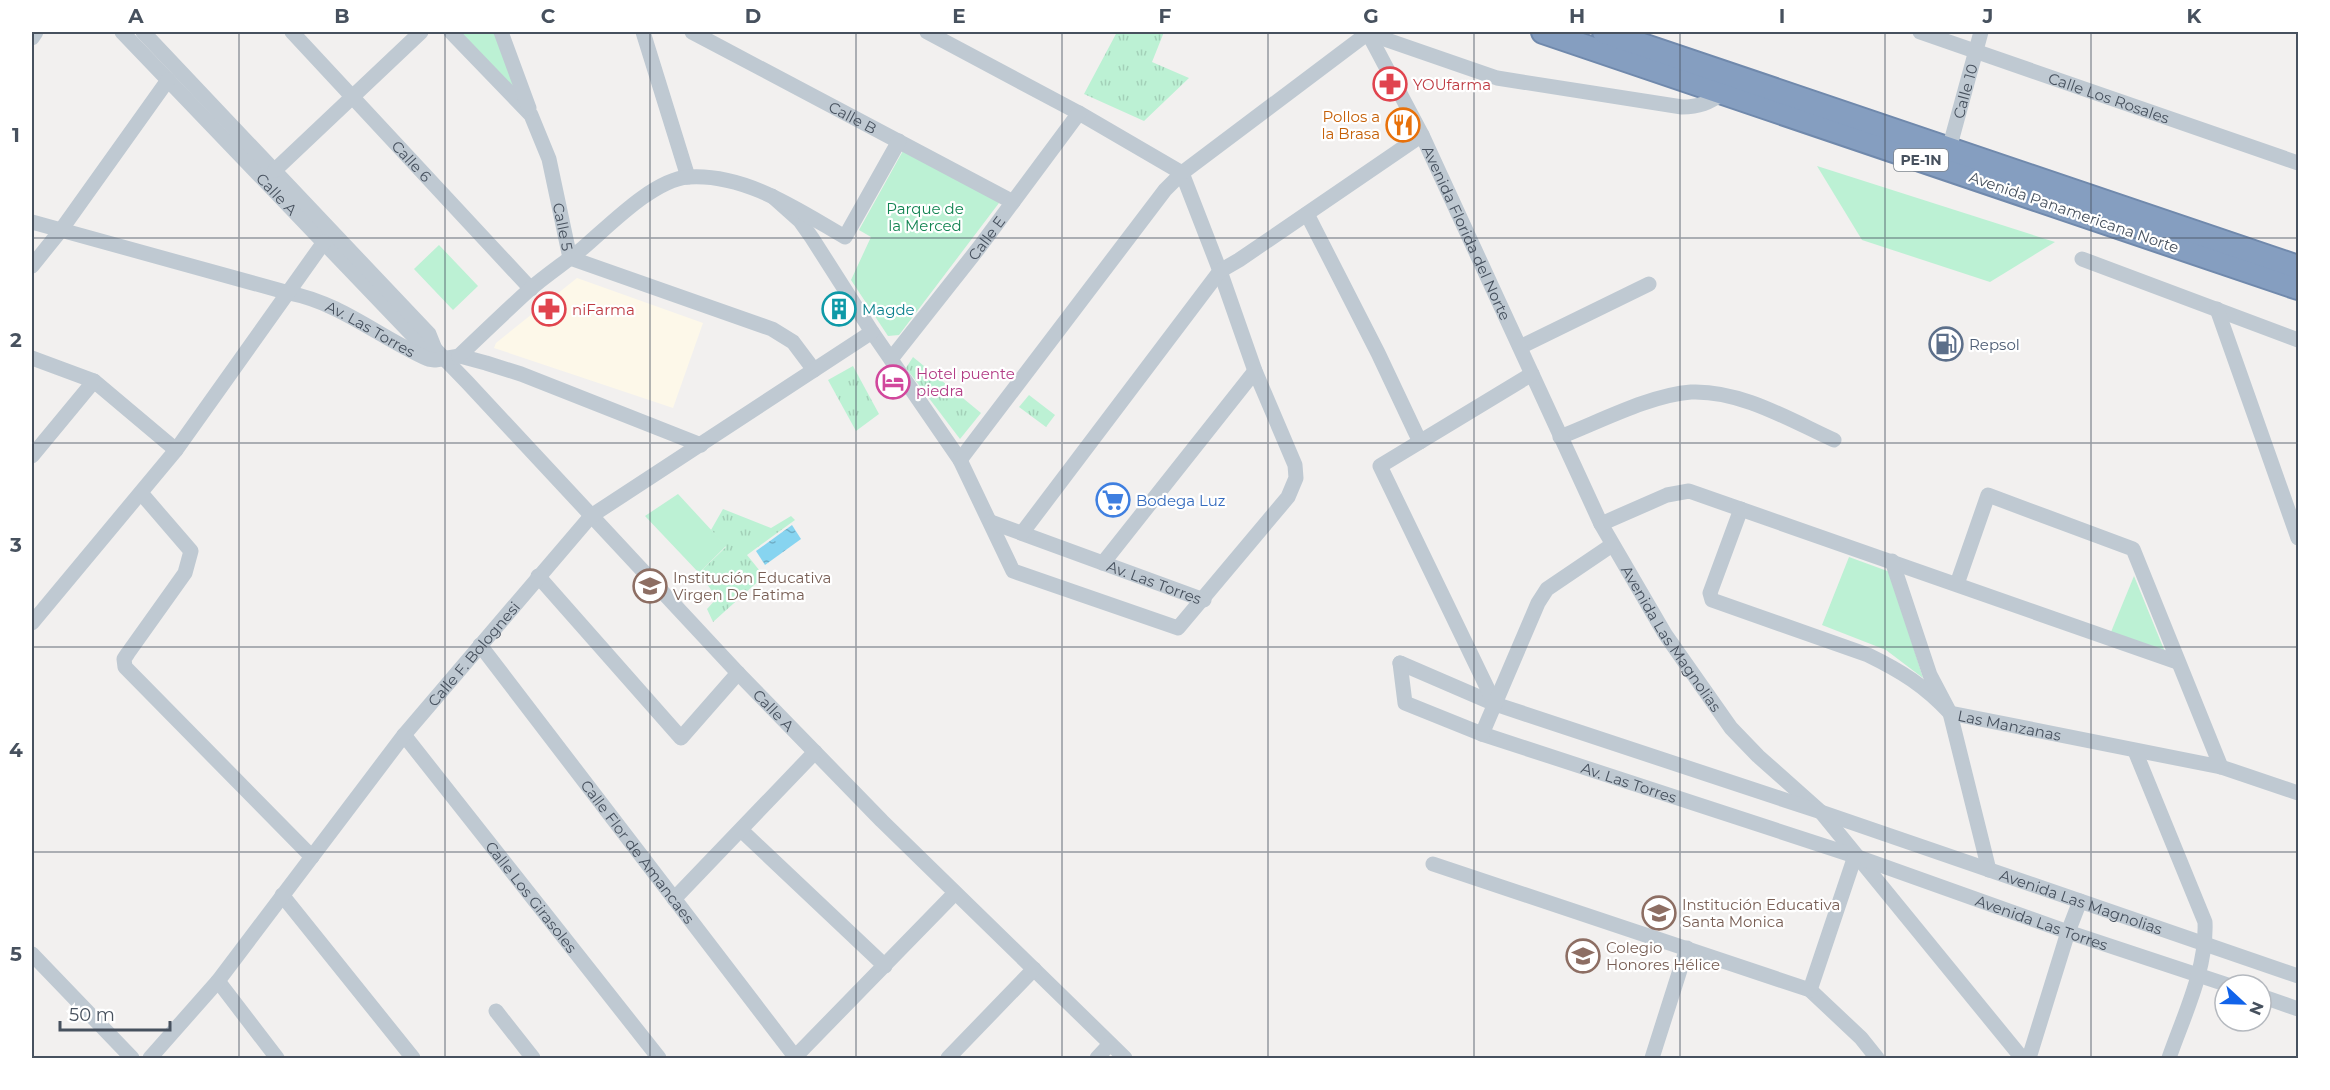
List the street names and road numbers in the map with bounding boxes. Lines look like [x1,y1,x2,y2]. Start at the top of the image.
street label: Calle 10 [1948,62,1981,121]
street label: Calle Los Rosales [2046,68,2172,127]
street label: Calle B [826,97,880,138]
street label: Calle 6 [388,136,436,186]
street label: Avenida Florida del Norte [1419,142,1515,323]
road number: PE-1N [1894,149,1948,171]
street label: Avenida Panamericana Norte [1967,167,2181,257]
street label: Calle A [252,169,302,219]
street label: Calle 5 [549,201,578,253]
street label: Calle E [963,212,1009,264]
street label: Av. Las Torres [323,296,418,361]
street label: Av. Las Torres [1104,556,1204,608]
street label: Avenida Las Magnolias [1618,562,1726,715]
street label: Calle F. Bolognesi [423,597,523,710]
street label: Calle A [749,685,799,735]
street label: Las Manzanas [1956,705,2063,744]
street label: Av. Las Torres [1579,758,1679,807]
street label: Calle Flor de Amancaes [577,776,699,927]
street label: Calle Los Girasoles [482,837,582,956]
street label: Avenida Las Magnolias [1997,865,2165,938]
street label: Avenida Las Torres [1973,890,2110,954]

